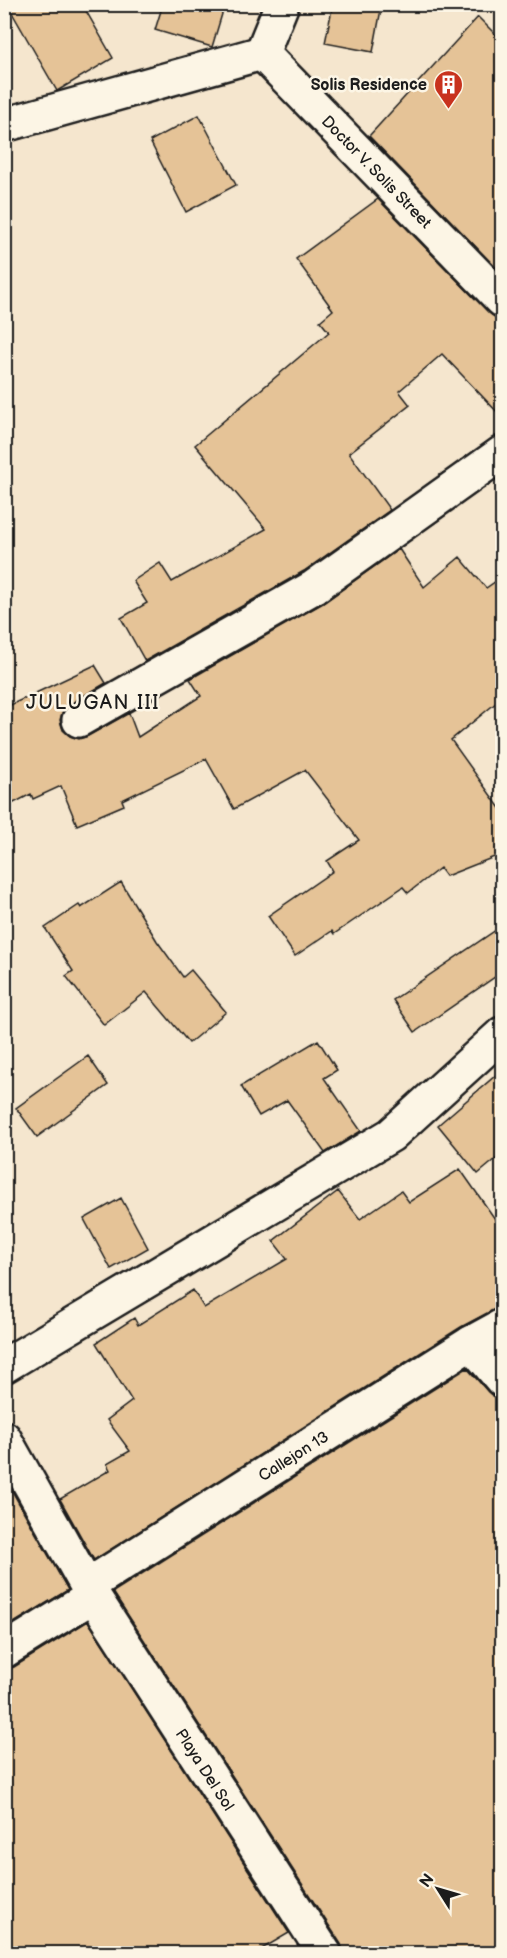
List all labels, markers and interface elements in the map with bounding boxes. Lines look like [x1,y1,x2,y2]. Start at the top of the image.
building icon: Solis Residence [432,68,464,110]
place label: Solis Residence [311,76,427,95]
street label: Doctor V. Solis Street [317,112,435,233]
district label: JULUGAN III [26,691,160,715]
street label: Callejon 13 [255,1427,333,1486]
street label: Playa Del Sol [171,1726,238,1815]
north arrow [408,1859,468,1919]
text: N [416,1870,438,1891]

